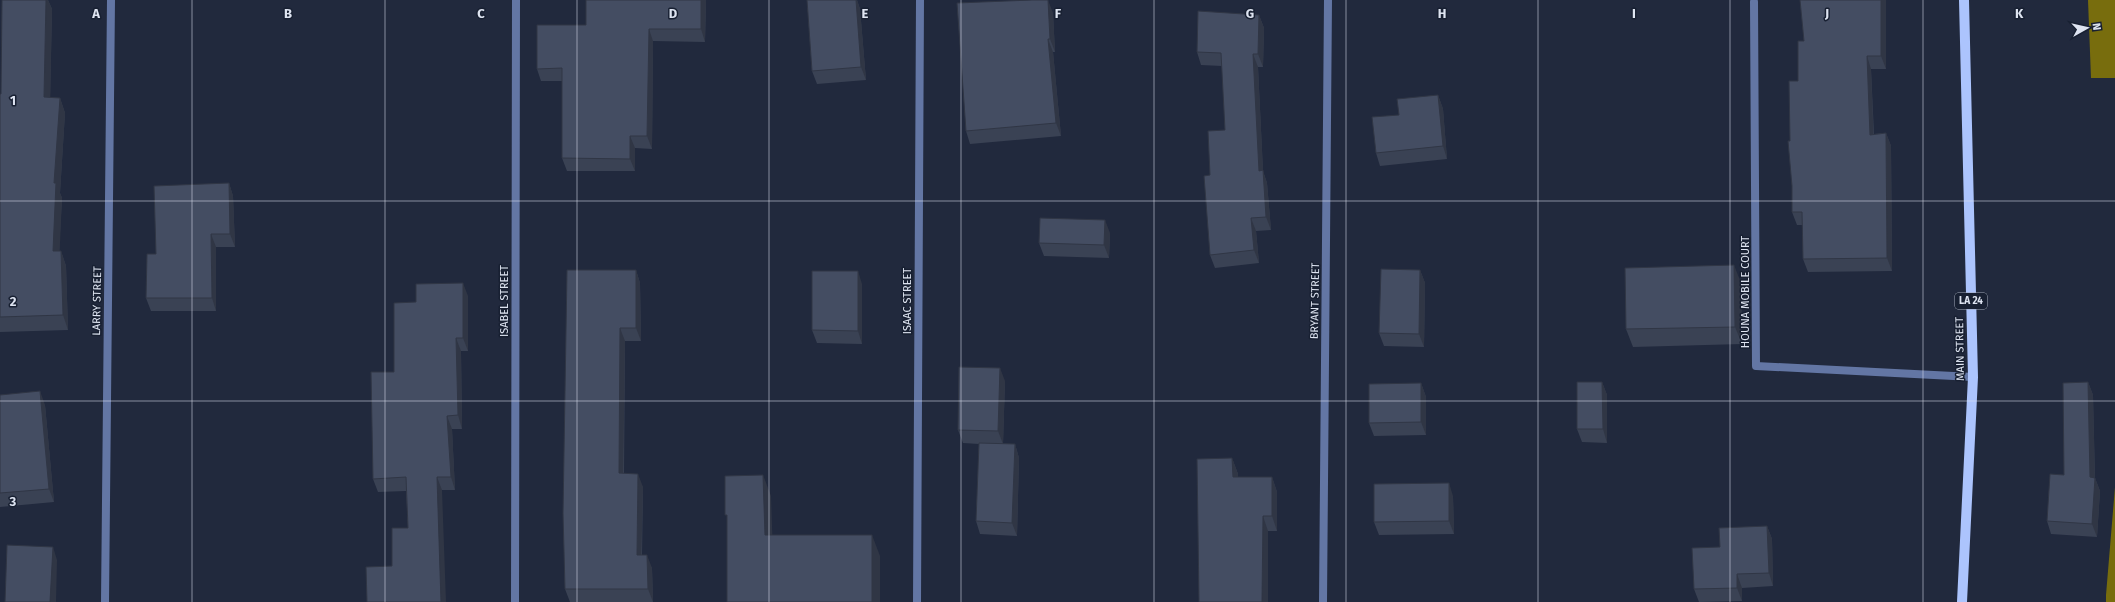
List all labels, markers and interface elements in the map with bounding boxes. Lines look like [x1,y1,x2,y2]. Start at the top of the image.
text: A [91,6,100,21]
text: B [284,6,292,21]
text: C [477,6,485,21]
text: D [669,6,678,21]
text: E [862,6,869,21]
text: F [1055,6,1062,21]
text: G [1246,6,1254,21]
text: H [1438,6,1446,21]
text: I [1632,6,1636,21]
text: J [1824,6,1829,21]
text: K [2015,6,2024,21]
north arrow [2067,8,2107,48]
text: N [2089,22,2103,31]
text: 1 [10,93,16,108]
street label: HOUNA MOBILE COURT [1739,236,1752,348]
street label: BRYANT STREET [1308,262,1322,339]
street label: ISABEL STREET [498,265,511,337]
street label: LARRY STREET [90,266,104,336]
street label: ISAAC STREET [901,268,914,334]
road number: LA 24 [1955,293,1987,309]
text: 2 [10,294,17,309]
street label: MAIN STREET [1953,317,1967,381]
text: 3 [9,494,17,509]

